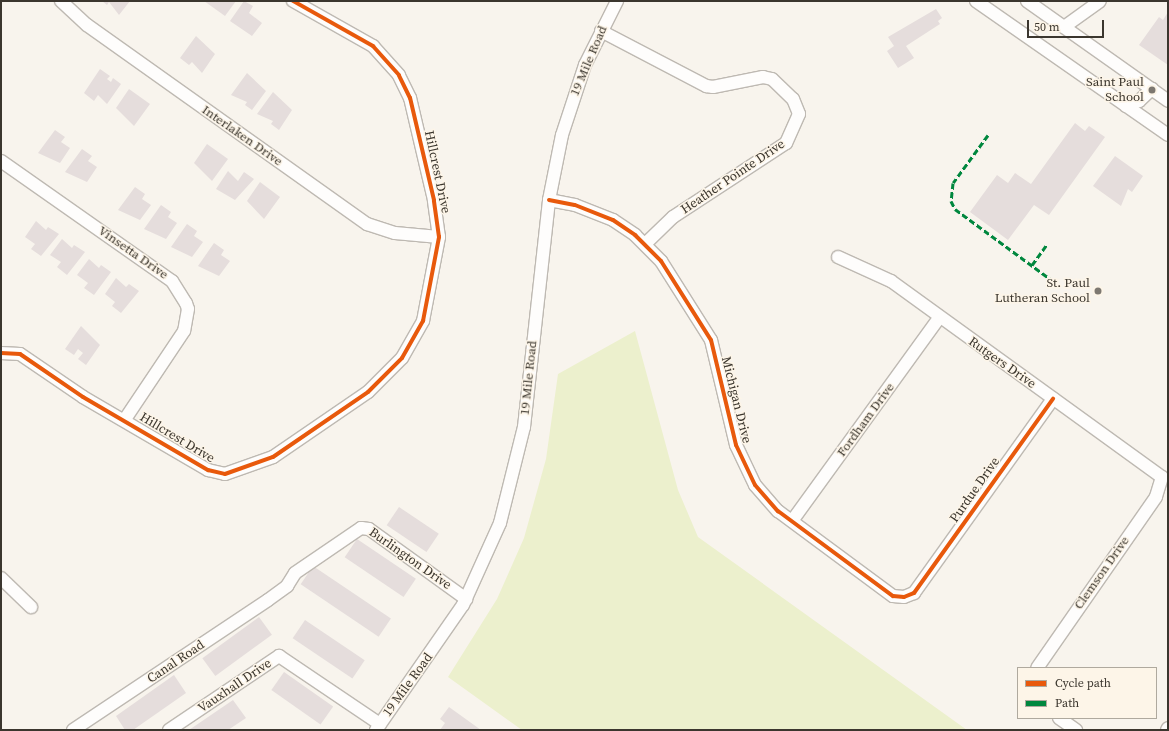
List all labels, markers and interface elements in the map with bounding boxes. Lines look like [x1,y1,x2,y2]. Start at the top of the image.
scale bar [1029,12,1106,38]
text: 50 m [1034,19,1060,35]
street label: 19 Mile Road [567,24,611,98]
place label: Saint Paul School [1086,75,1144,106]
marker: Saint Paul School [1147,85,1157,95]
street label: Interlaken Drive [199,102,285,170]
street label: Hillcrest Drive [421,129,453,215]
street label: Heather Pointe Drive [678,136,788,218]
street label: Vinsetta Drive [95,223,171,283]
place label: St. Paul Lutheran School [995,276,1090,307]
marker: St. Paul Lutheran School [1093,286,1103,296]
street label: Rutgers Drive [965,334,1039,392]
street label: 19 Mile Road [517,340,541,416]
street label: Michigan Drive [718,355,754,445]
street label: Fordham Drive [834,380,898,460]
street label: Hillcrest Drive [137,410,217,466]
street label: Purdue Drive [947,454,1003,526]
street label: Burlington Drive [366,525,454,593]
street label: Clemson Drive [1071,534,1133,612]
street label: Canal Road [144,637,208,687]
street label: 19 Mile Road [380,650,436,720]
street label: Vauxhall Drive [195,656,275,716]
legend [1017,667,1157,719]
text: Cycle path [1055,675,1111,691]
text: Path [1055,695,1079,711]

